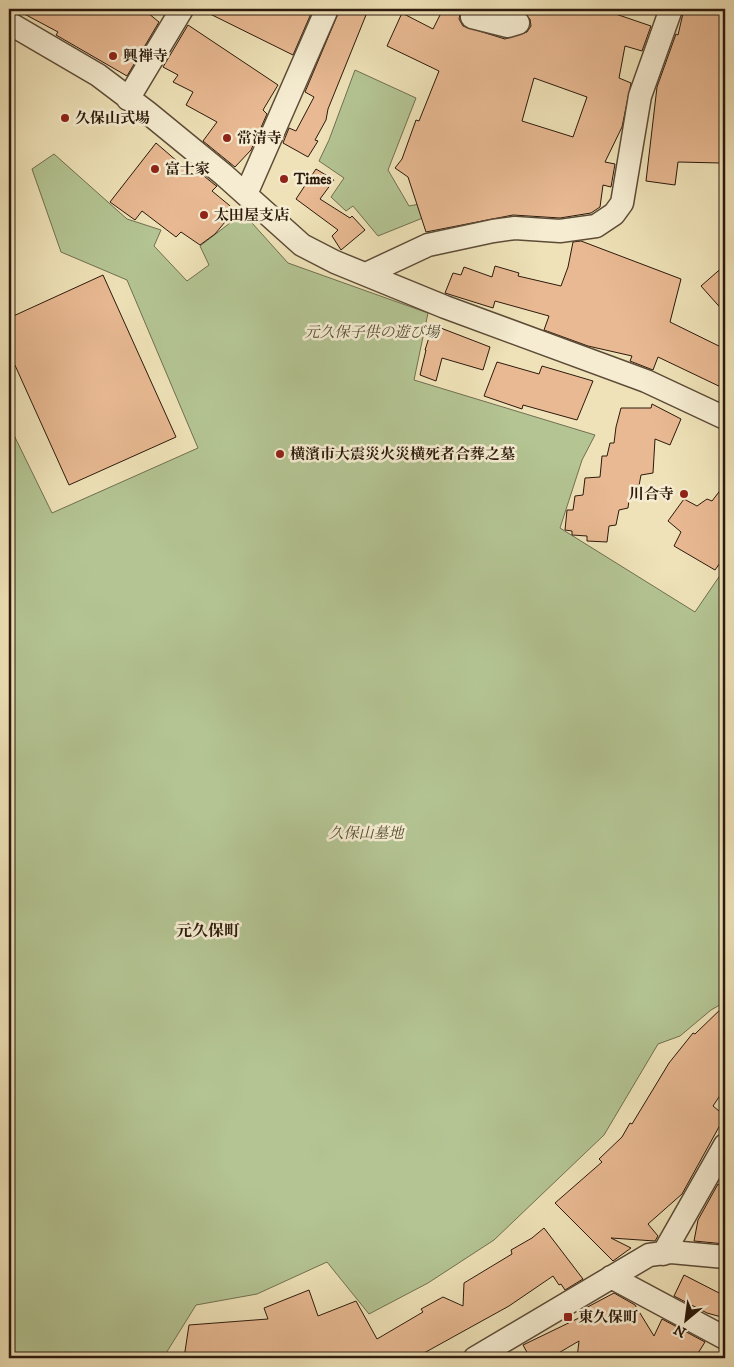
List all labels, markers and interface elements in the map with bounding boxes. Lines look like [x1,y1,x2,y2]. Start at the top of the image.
place label: 興禅寺 [123,47,168,66]
marker: 興禅寺 [107,50,119,62]
place label: 久保山式場 [75,109,150,128]
marker: 久保山式場 [59,112,71,124]
place label: 常清寺 [237,129,282,148]
marker: 常清寺 [221,132,233,144]
place label: 富士家 [165,160,210,179]
marker: 富士家 [149,163,161,175]
place label: Times [293,170,332,189]
marker: Times [278,173,290,185]
place label: 太田屋支店 [214,206,289,225]
marker: 太田屋支店 [198,209,210,221]
park label: 元久保子供の遊び場 [304,323,441,342]
place label: 横濱市大震災火災横死者合葬之墓 [290,445,515,464]
marker: 横濱市大震災火災横死者合葬之墓 [274,448,286,460]
place label: 川合寺 [629,485,674,504]
marker: 川合寺 [678,488,690,500]
park label: 久保山墓地 [328,824,405,843]
district label: 元久保町 [176,921,240,941]
north arrow [662,1294,712,1344]
place label: 東久保町 [578,1308,638,1327]
marker: 東久保町 [562,1311,574,1323]
text: N [670,1320,690,1341]

